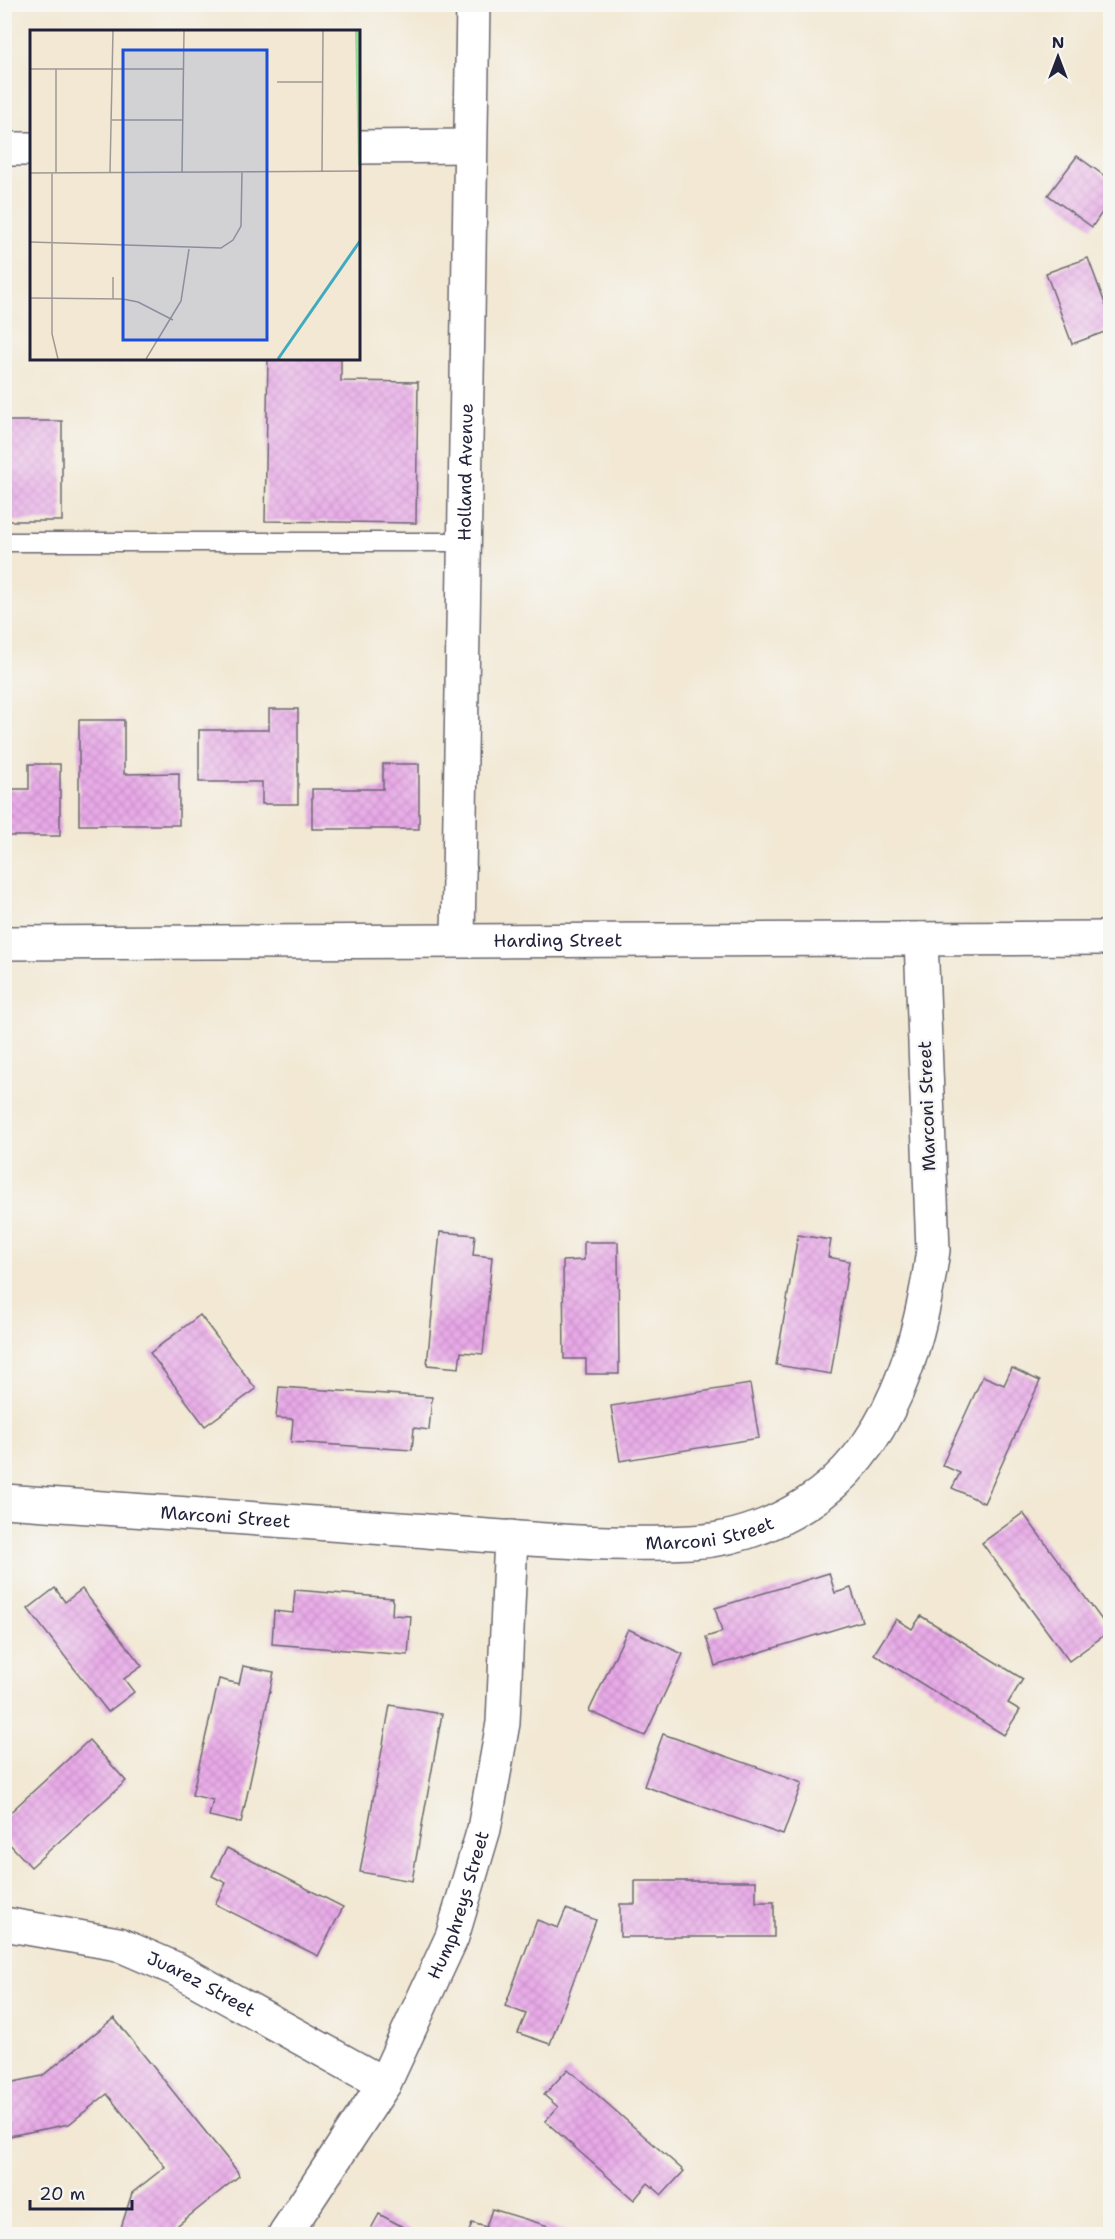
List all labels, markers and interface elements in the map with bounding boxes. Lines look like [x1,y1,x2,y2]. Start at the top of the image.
north arrow [1028,27,1088,87]
inset map [30,30,360,360]
text: N [1052,32,1064,53]
street label: Holland Avenue [452,403,479,541]
street label: Harding Street [494,928,623,953]
street label: Marconi Street [913,1040,941,1172]
street label: Marconi Street [160,1500,292,1534]
street label: Marconi Street [645,1511,778,1555]
street label: Humphreys Street [422,1828,495,1983]
street label: Juarez Street [143,1946,260,2022]
scale bar [30,2173,132,2211]
text: 20 m [39,2182,85,2206]

